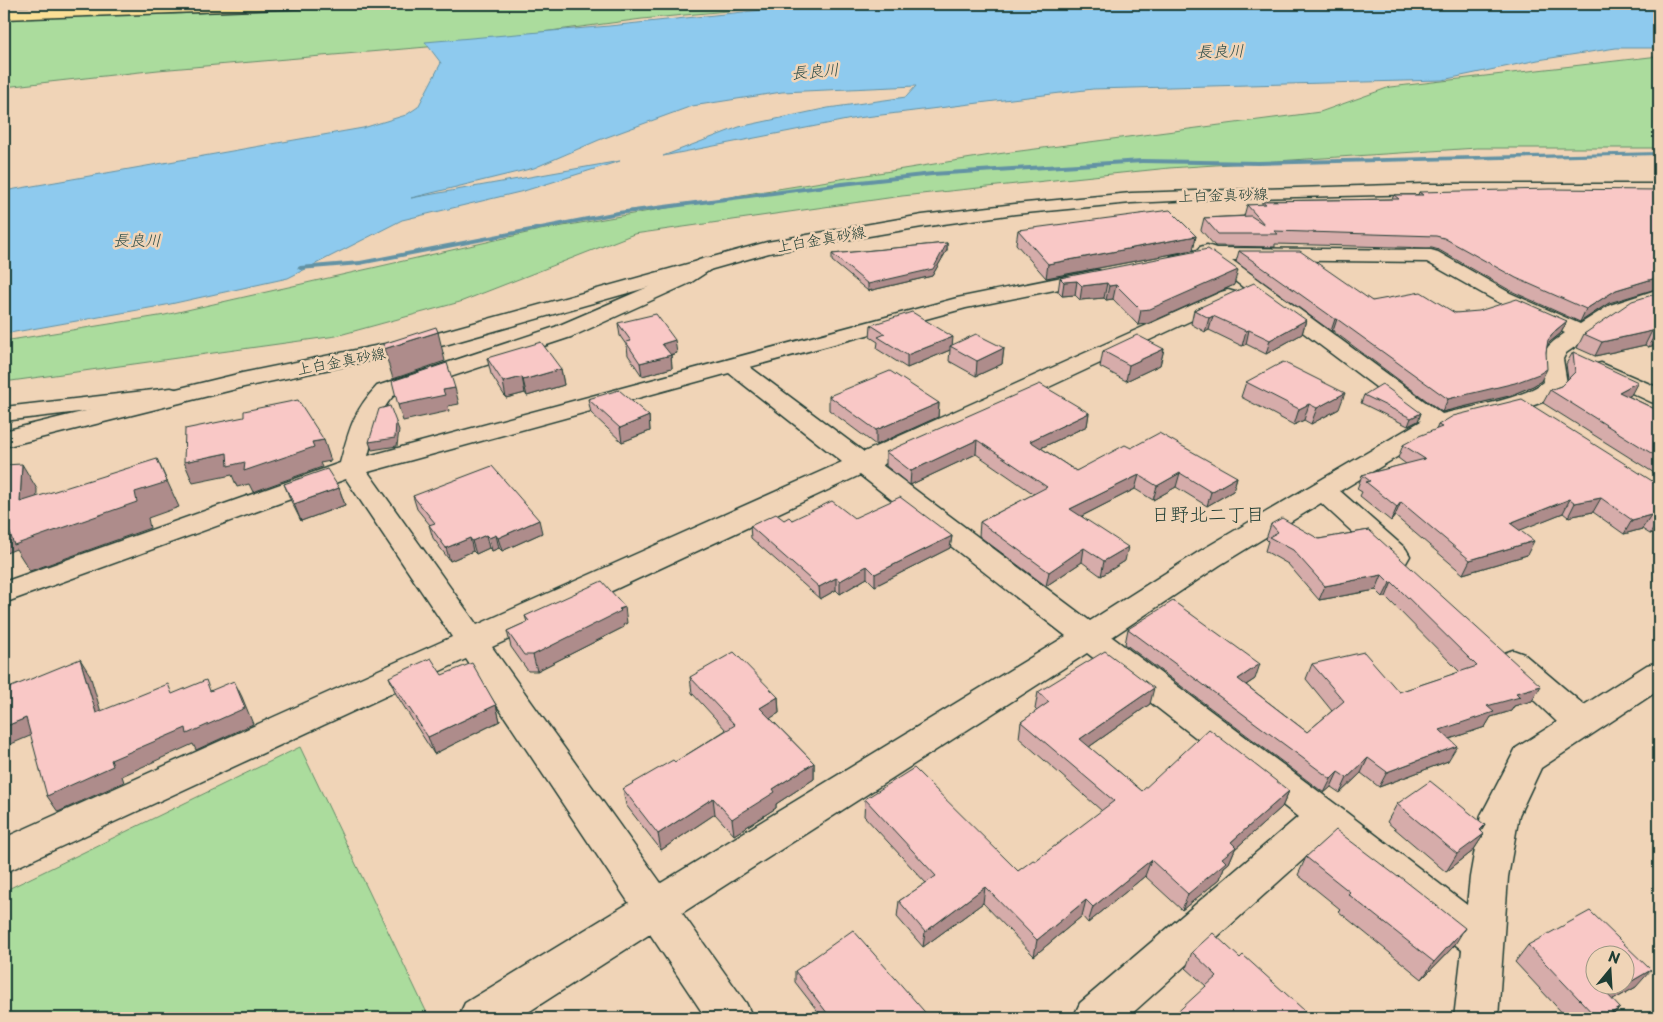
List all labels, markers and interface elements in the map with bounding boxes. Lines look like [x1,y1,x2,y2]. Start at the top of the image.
water label: 長良川 [1196,37,1244,63]
water label: 長良川 [790,56,840,84]
street label: 上白金真砂線 [1178,181,1268,207]
street label: 上白金真砂線 [775,219,867,257]
water label: 長良川 [113,227,161,251]
street label: 上白金真砂線 [295,340,387,380]
district label: 日野北二丁目 [1151,499,1265,527]
north arrow [1586,944,1636,994]
text: N [1606,945,1623,969]

